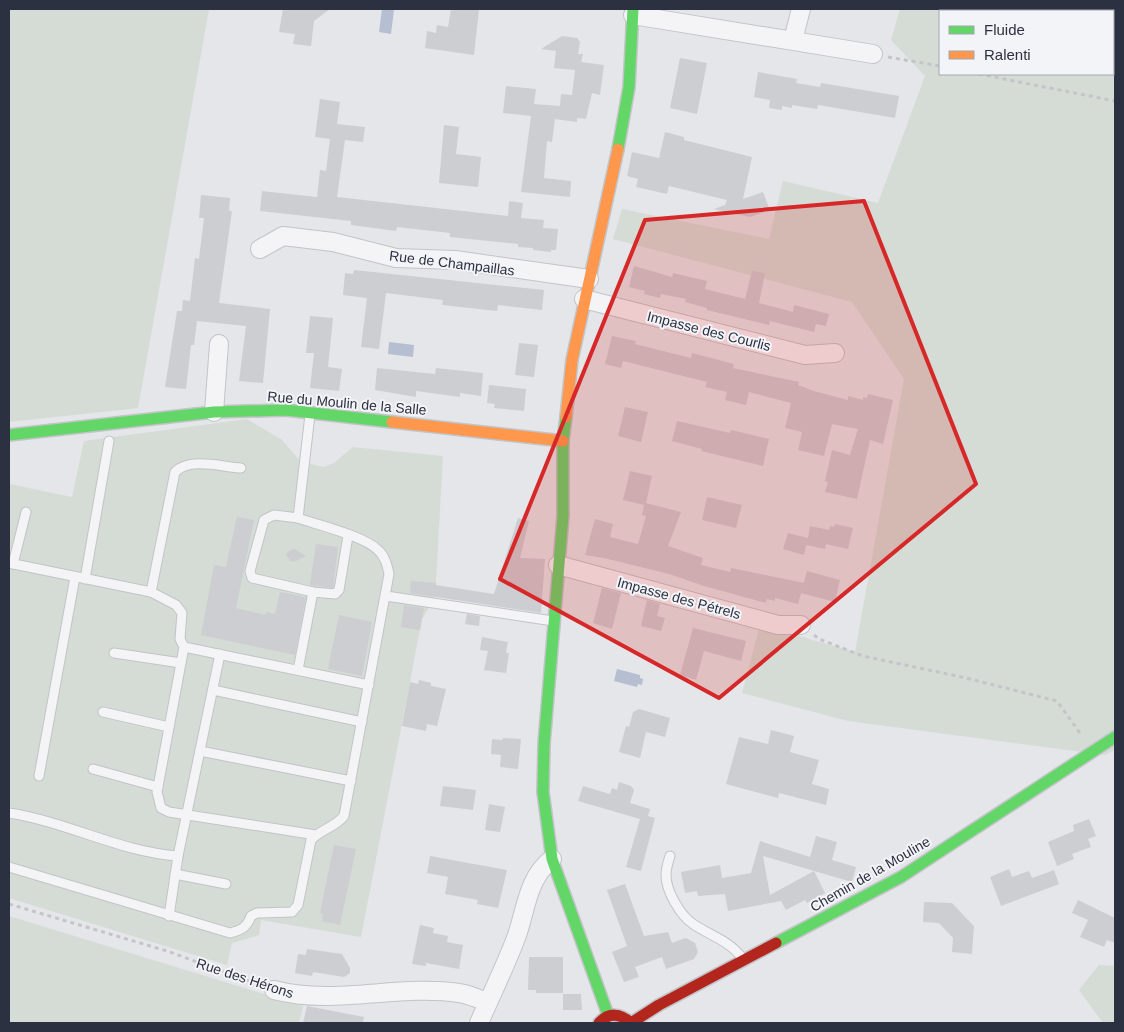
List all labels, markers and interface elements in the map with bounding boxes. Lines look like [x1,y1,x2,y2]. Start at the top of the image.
legend [939,10,1114,75]
text: Fluide [984,21,1025,38]
text: Ralenti [984,46,1031,63]
street label: Rue de Champaillas [388,247,516,279]
street label: Impasse des Courlis [646,308,772,354]
street label: Rue du Moulin de la Salle [267,388,427,418]
street label: Impasse des Pétrels [616,574,742,622]
street label: Chemin de la Mouline [807,833,933,915]
street label: Rue des Hérons [194,955,296,1001]

